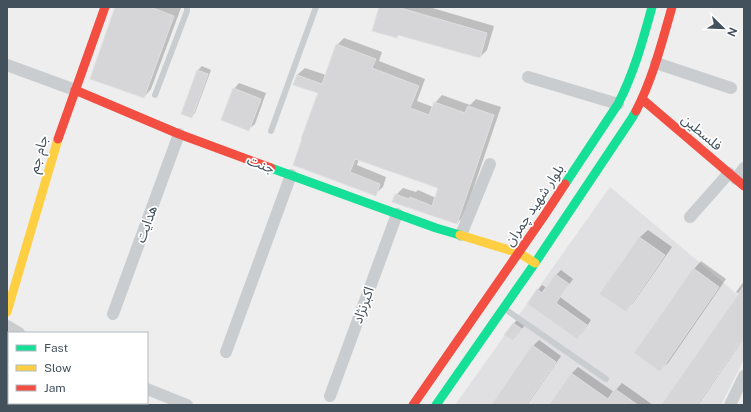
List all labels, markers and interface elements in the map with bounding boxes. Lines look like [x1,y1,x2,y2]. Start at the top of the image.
north arrow [703,8,743,48]
text: N [725,26,739,38]
street label: فلسطین [678,111,725,154]
street label: جام جم [25,133,54,176]
street label: جنت [245,152,277,176]
street label: بلوار شهید چمران [501,161,569,250]
street label: هدایت [132,203,160,245]
street label: اکبرنژاد [349,284,378,326]
legend [8,332,148,404]
text: Fast [44,341,69,355]
text: Slow [44,361,72,375]
text: Jam [44,381,66,395]

